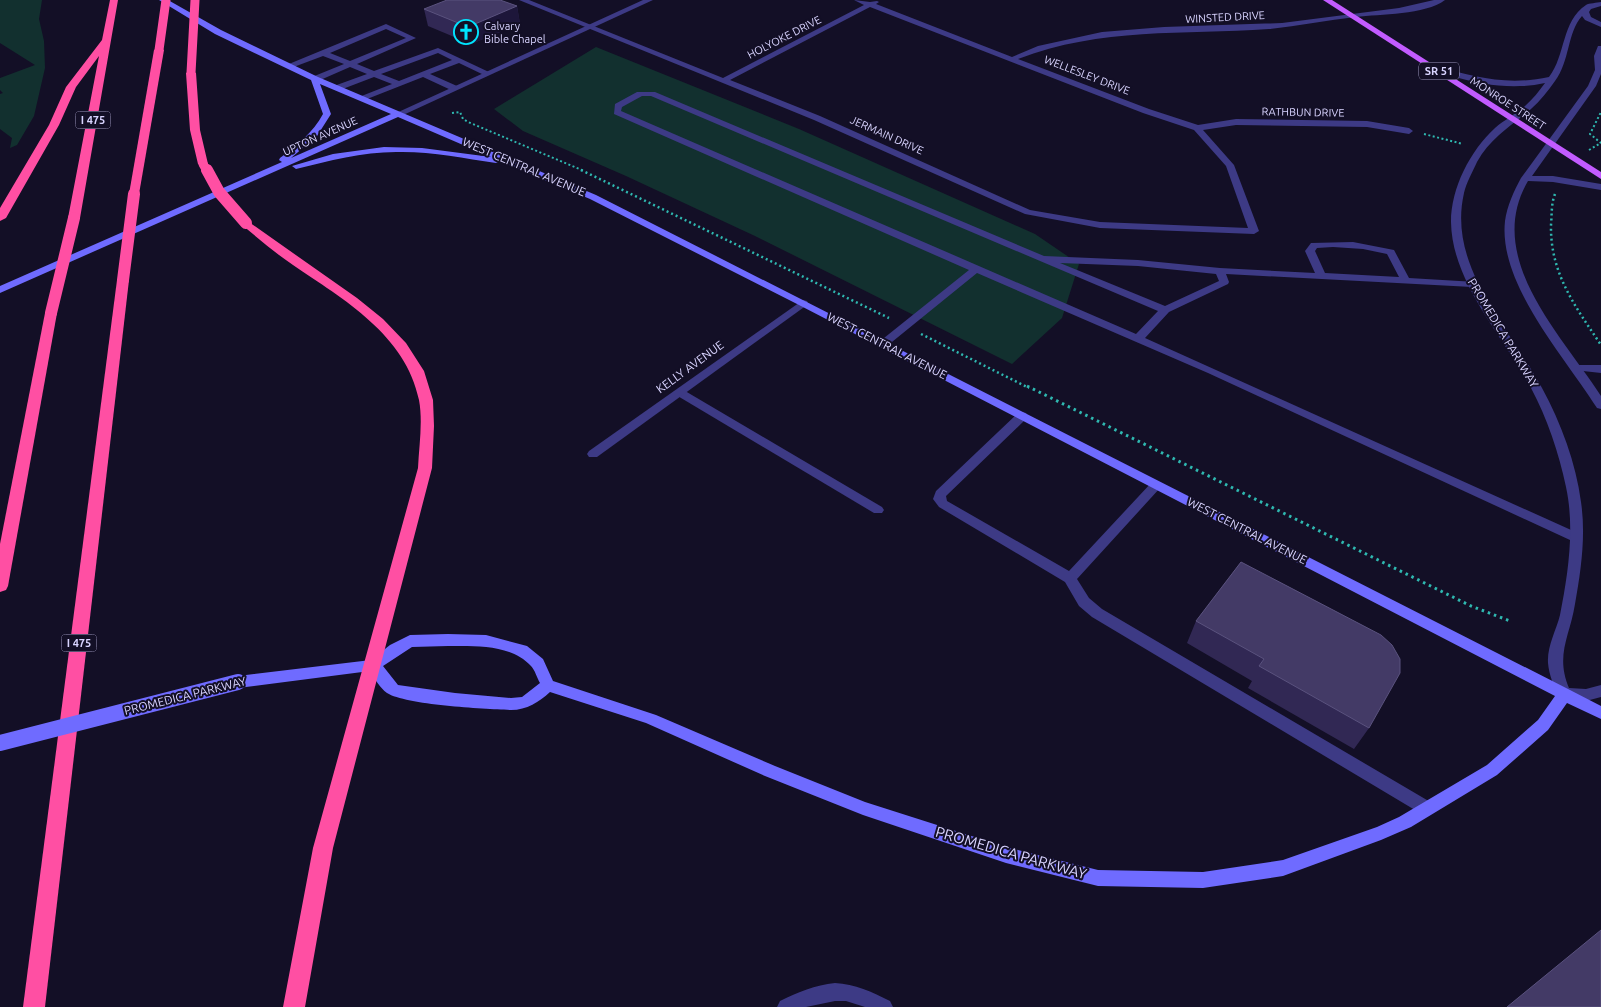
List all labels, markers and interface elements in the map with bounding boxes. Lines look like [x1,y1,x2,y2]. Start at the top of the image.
street label: WINSTED DRIVE [1185,9,1265,25]
street label: HOLYOKE DRIVE [745,13,823,61]
church icon: Calvary Bible Chapel [453,19,479,45]
place label: Calvary Bible Chapel [484,20,546,45]
street label: WELLESLEY DRIVE [1042,53,1132,97]
road number: SR 51 [1419,62,1459,80]
street label: MONROE STREET [1468,74,1548,132]
street label: RATHBUN DRIVE [1261,105,1345,119]
road number: I 475 [76,112,110,128]
street label: JERMAIN DRIVE [848,113,926,157]
street label: UPTON AVENUE [281,114,359,158]
street label: WEST CENTRAL AVENUE [461,135,588,198]
street label: PROMEDICA PARKWAY [1466,276,1541,390]
street label: WEST CENTRAL AVENUE [825,310,949,382]
street label: KELLY AVENUE [654,338,726,395]
street label: WEST CENTRAL AVENUE [1185,495,1309,567]
road number: I 475 [62,634,96,651]
street label: PROMEDICA PARKWAY [123,674,247,717]
street label: PROMEDICA PARKWAY [934,823,1089,882]

